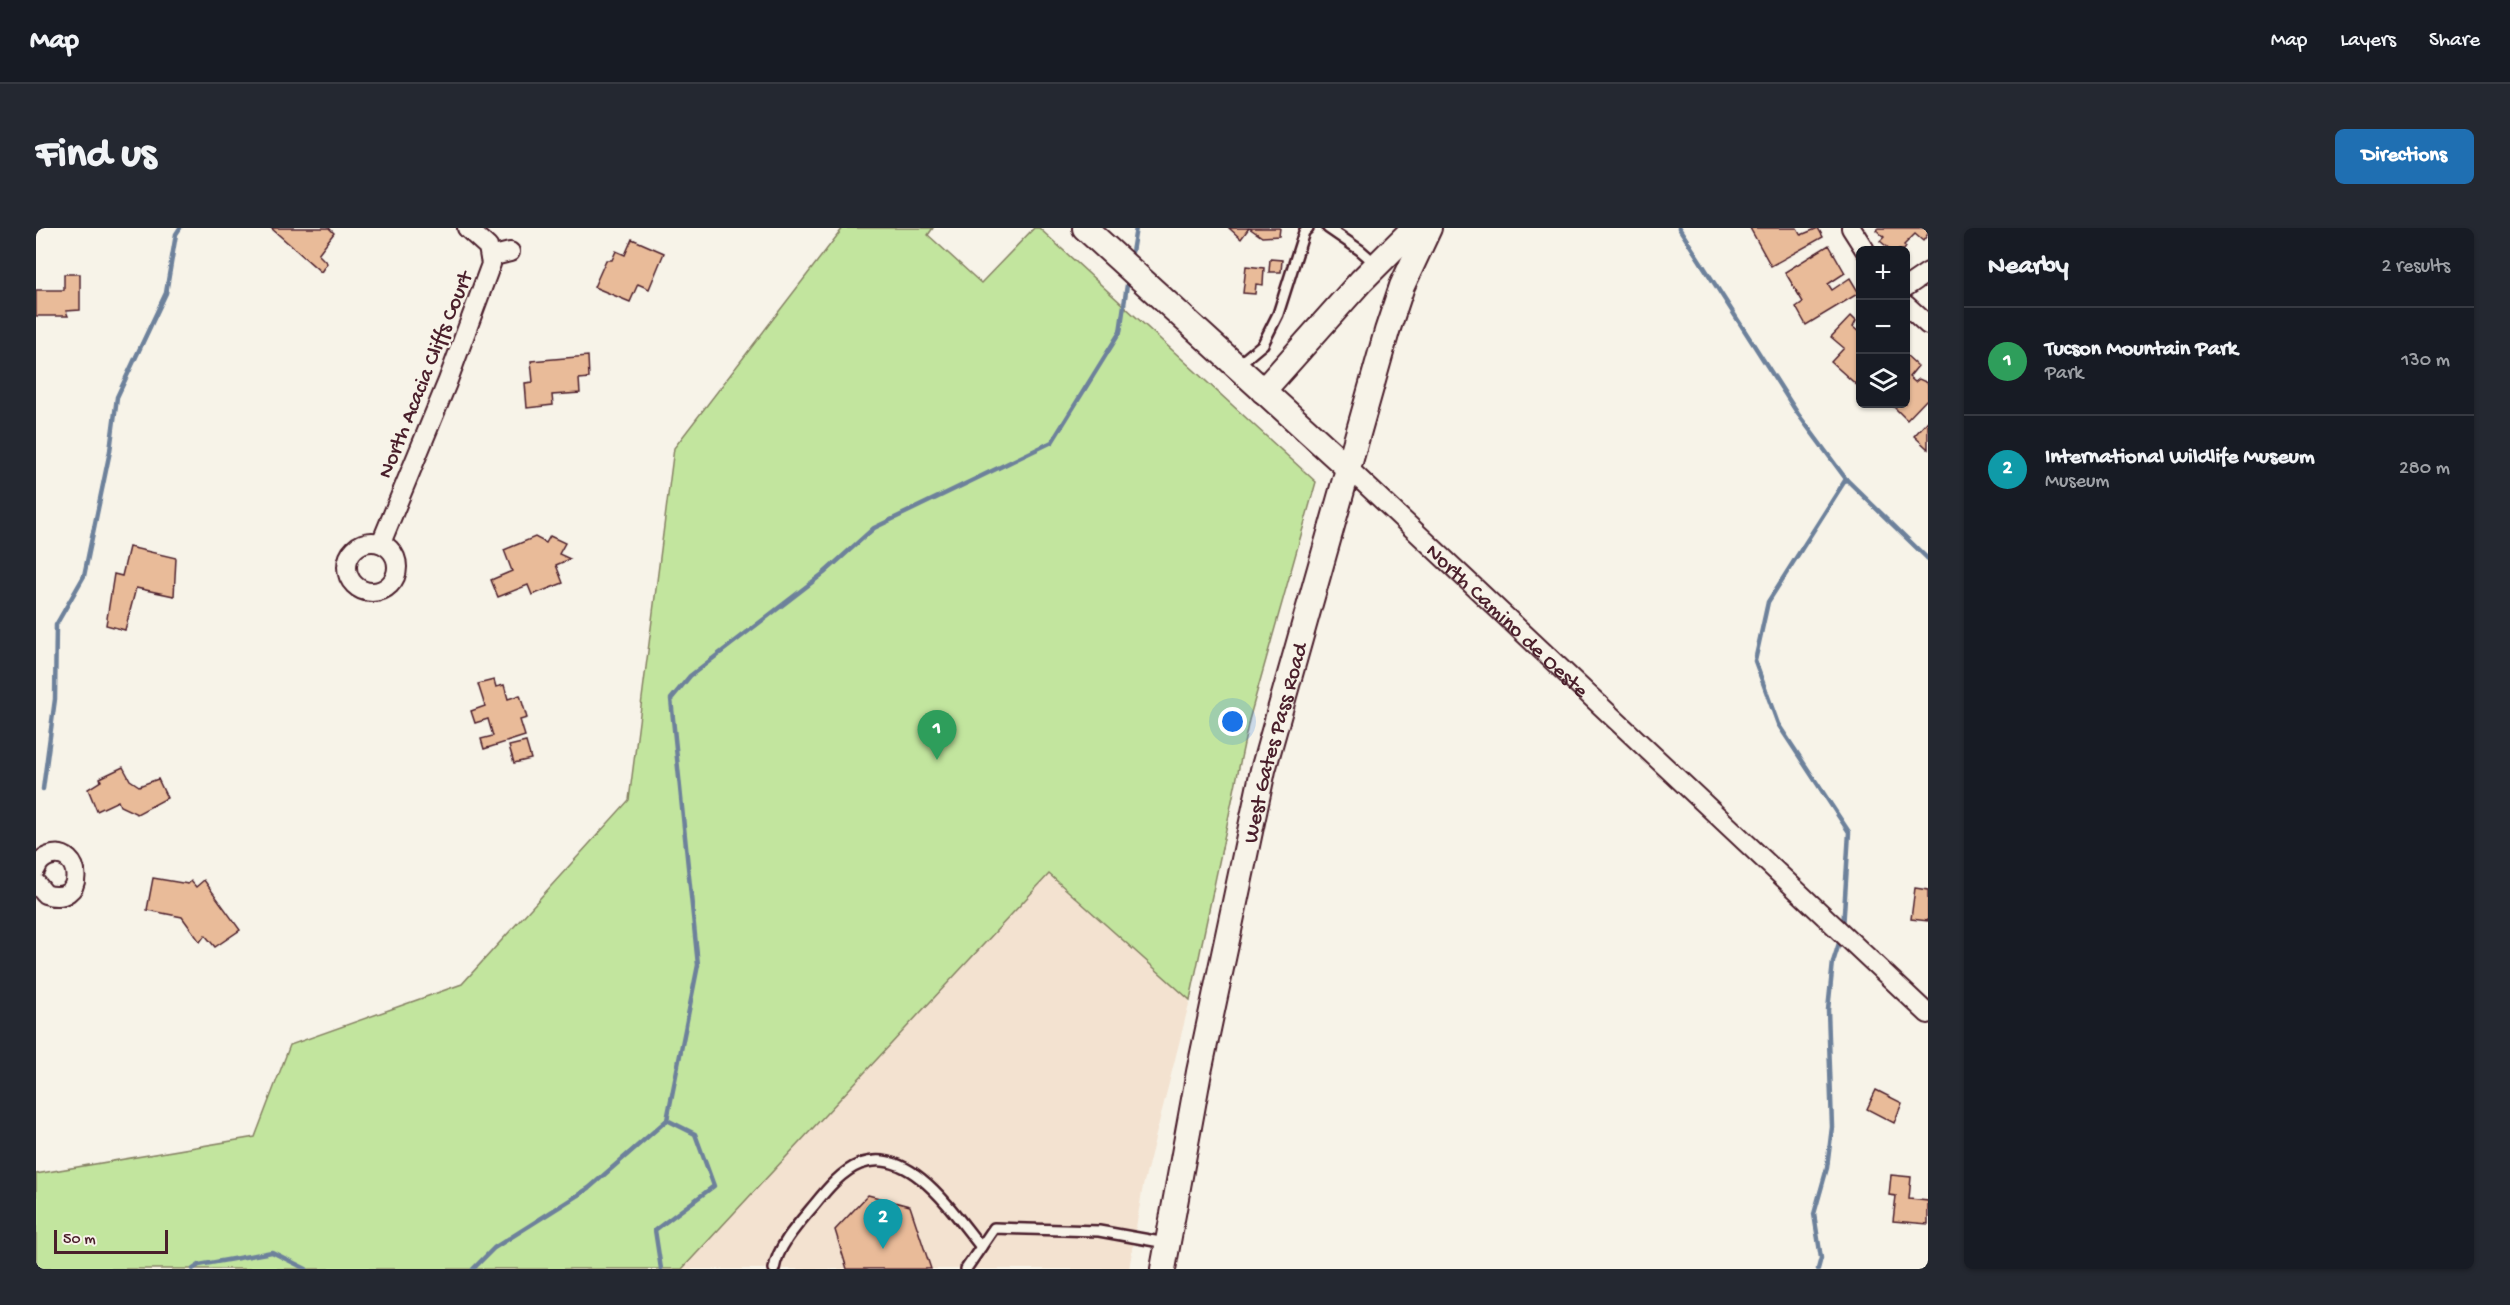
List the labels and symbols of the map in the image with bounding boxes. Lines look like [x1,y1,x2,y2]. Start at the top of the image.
street label: North Acacia Cliffs Court [373,266,481,483]
street label: North Camino de Oeste [1419,539,1593,705]
street label: West Gates Pass Road [1239,638,1316,846]
your location [1218,707,1247,736]
pin: 1 [918,710,956,760]
pin: 2 [864,1200,902,1249]
scale bar [54,1227,168,1254]

